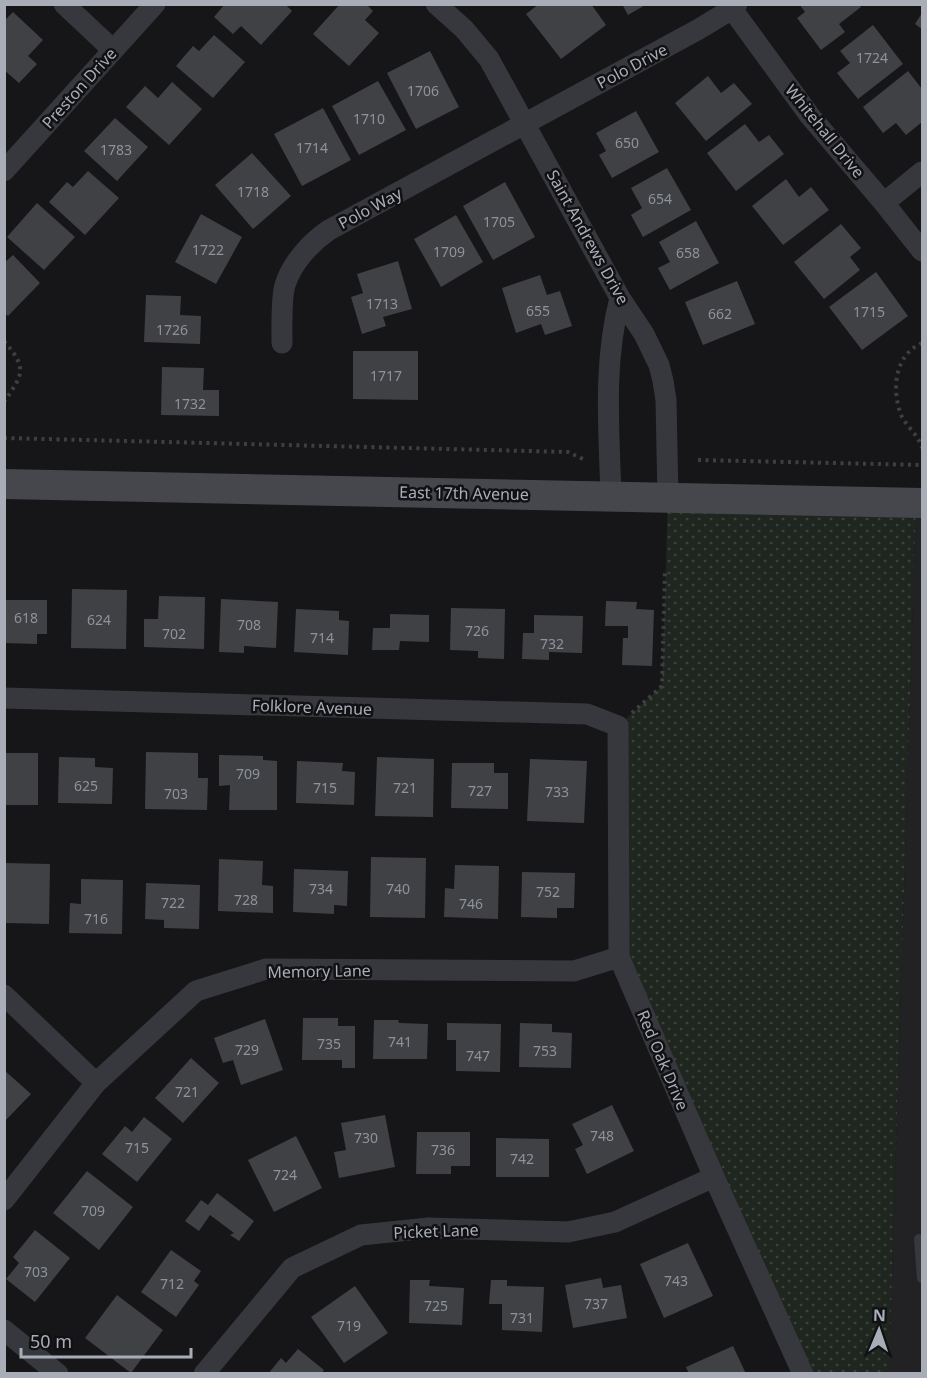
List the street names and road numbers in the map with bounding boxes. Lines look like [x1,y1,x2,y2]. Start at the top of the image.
street label: Polo Drive [593,38,671,94]
street label: Preston Drive [37,43,121,133]
street label: Whitehall Drive [780,80,870,182]
street label: Saint Andrews Drive [542,166,634,308]
street label: Polo Way [334,182,406,234]
street label: East 17th Avenue [399,481,529,505]
street label: Folklore Avenue [252,694,372,720]
street label: Memory Lane [267,959,371,983]
street label: Red Oak Drive [632,1007,694,1113]
street label: Picket Lane [393,1219,479,1243]

